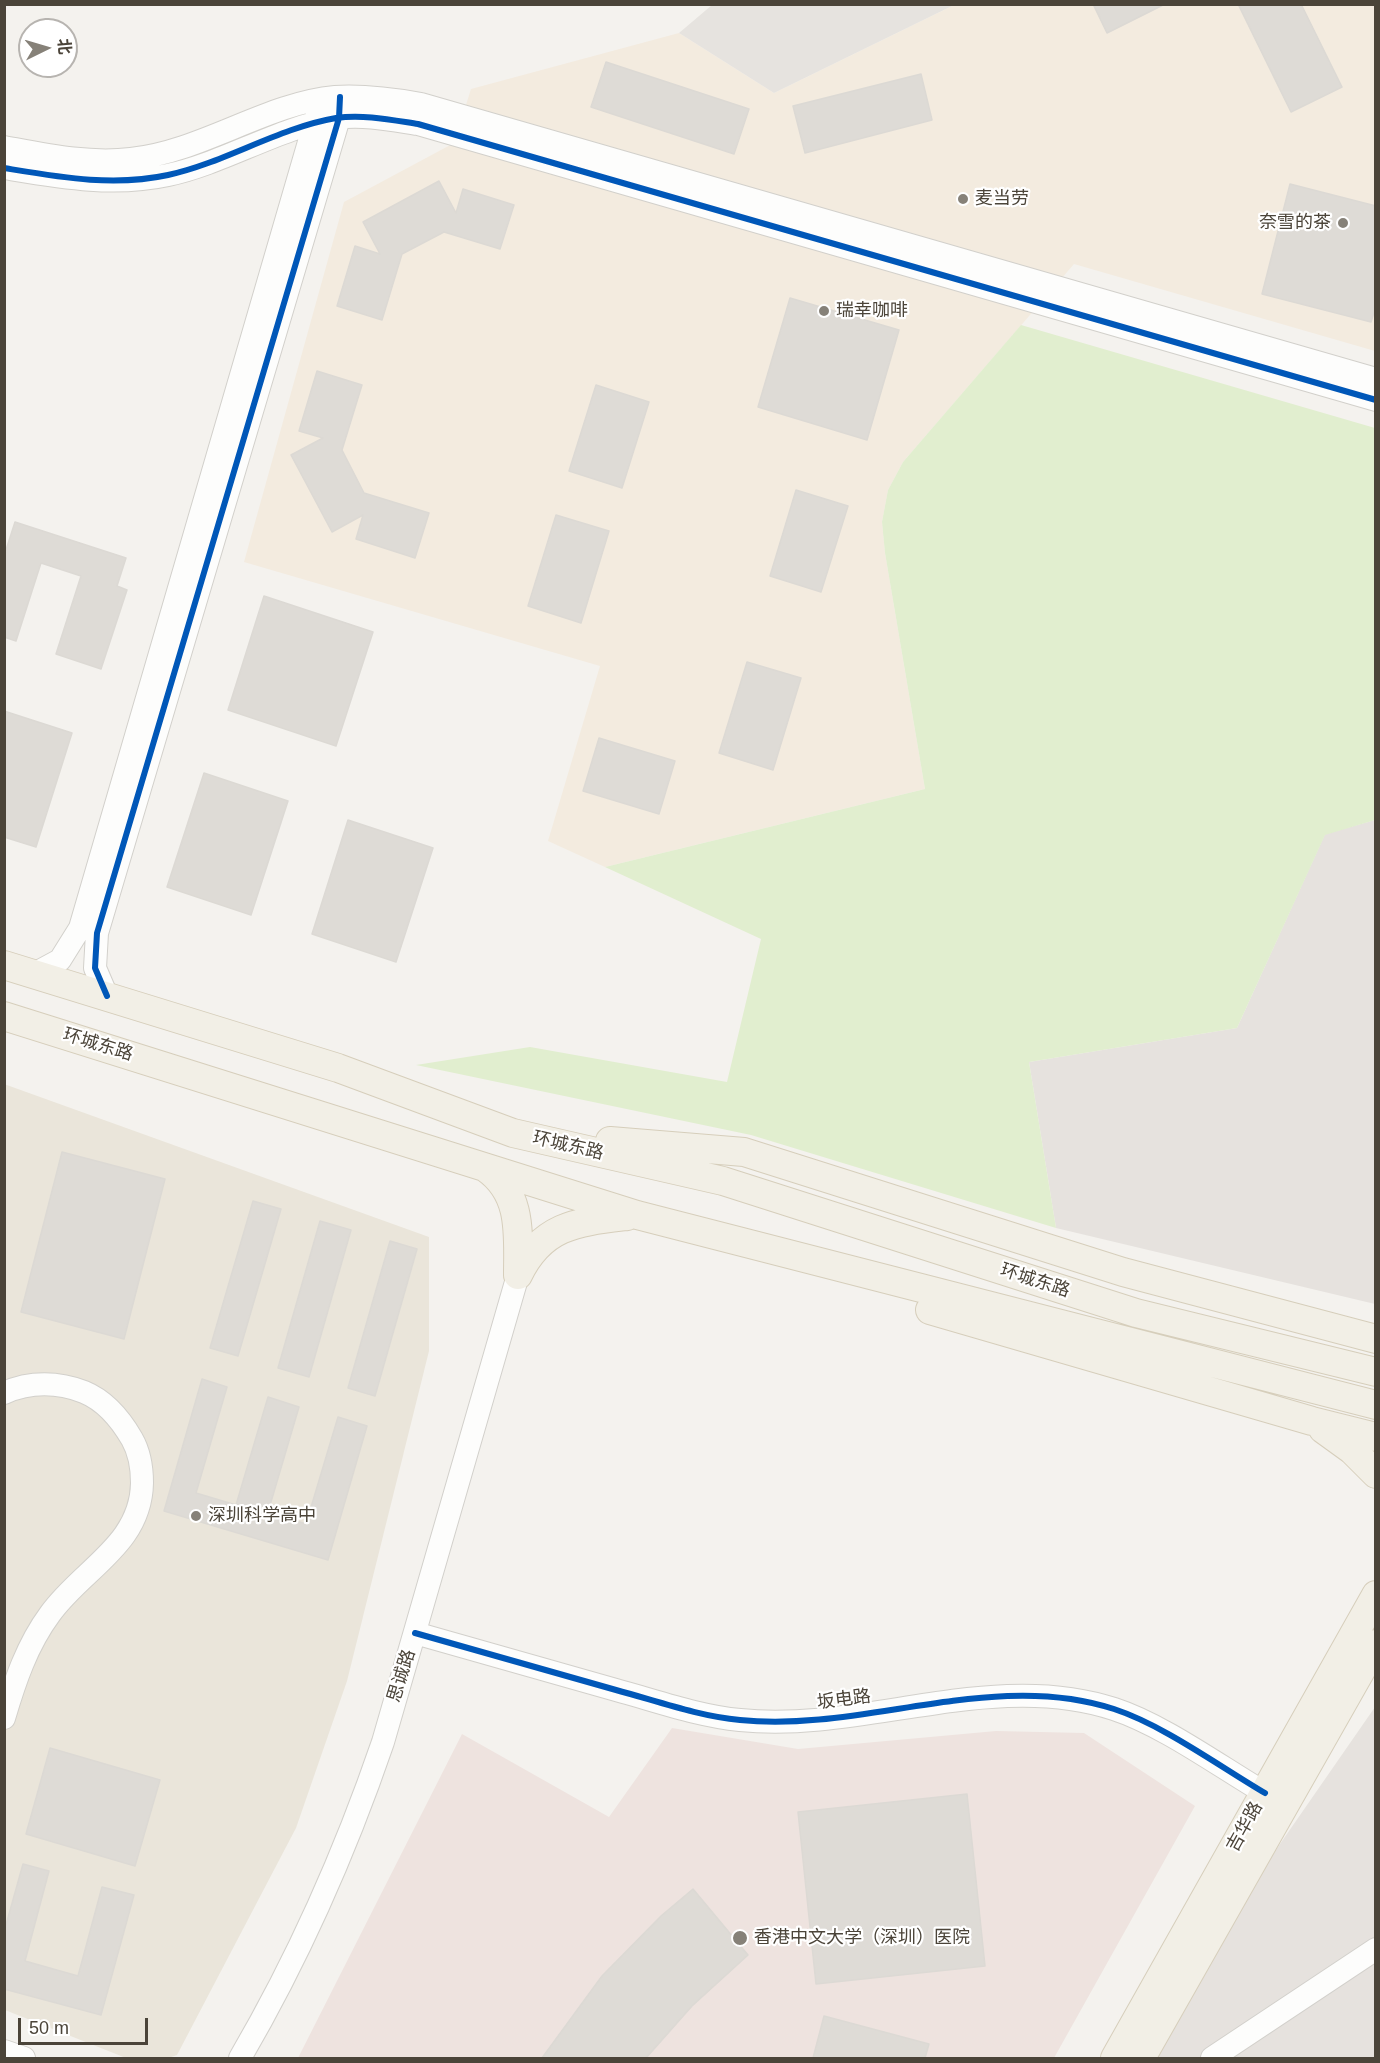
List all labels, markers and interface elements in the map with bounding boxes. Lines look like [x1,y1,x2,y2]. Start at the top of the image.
north arrow [18,18,78,78]
text: 北 [55,38,74,55]
place label: 麦当劳 [975,188,1029,210]
marker: 麦当劳 [956,192,970,206]
place label: 奈雪的茶 [1259,212,1331,234]
marker: 奈雪的茶 [1336,216,1350,230]
place label: 瑞幸咖啡 [836,300,908,322]
marker: 瑞幸咖啡 [817,304,831,318]
street label: 环城东路 [60,1024,136,1066]
street label: 环城东路 [530,1127,606,1165]
street label: 环城东路 [997,1260,1073,1302]
place label: 深圳科学高中 [208,1505,316,1527]
marker: 深圳科学高中 [189,1509,203,1523]
street label: 思诚路 [384,1647,420,1705]
street label: 坂电路 [816,1686,872,1714]
street label: 吉华路 [1222,1798,1268,1856]
place label: 香港中文大学（深圳）医院 [754,1927,970,1949]
marker: 香港中文大学（深圳）医院 [731,1929,749,1947]
scale bar [21,2006,152,2044]
text: 50 m [29,2018,69,2038]

